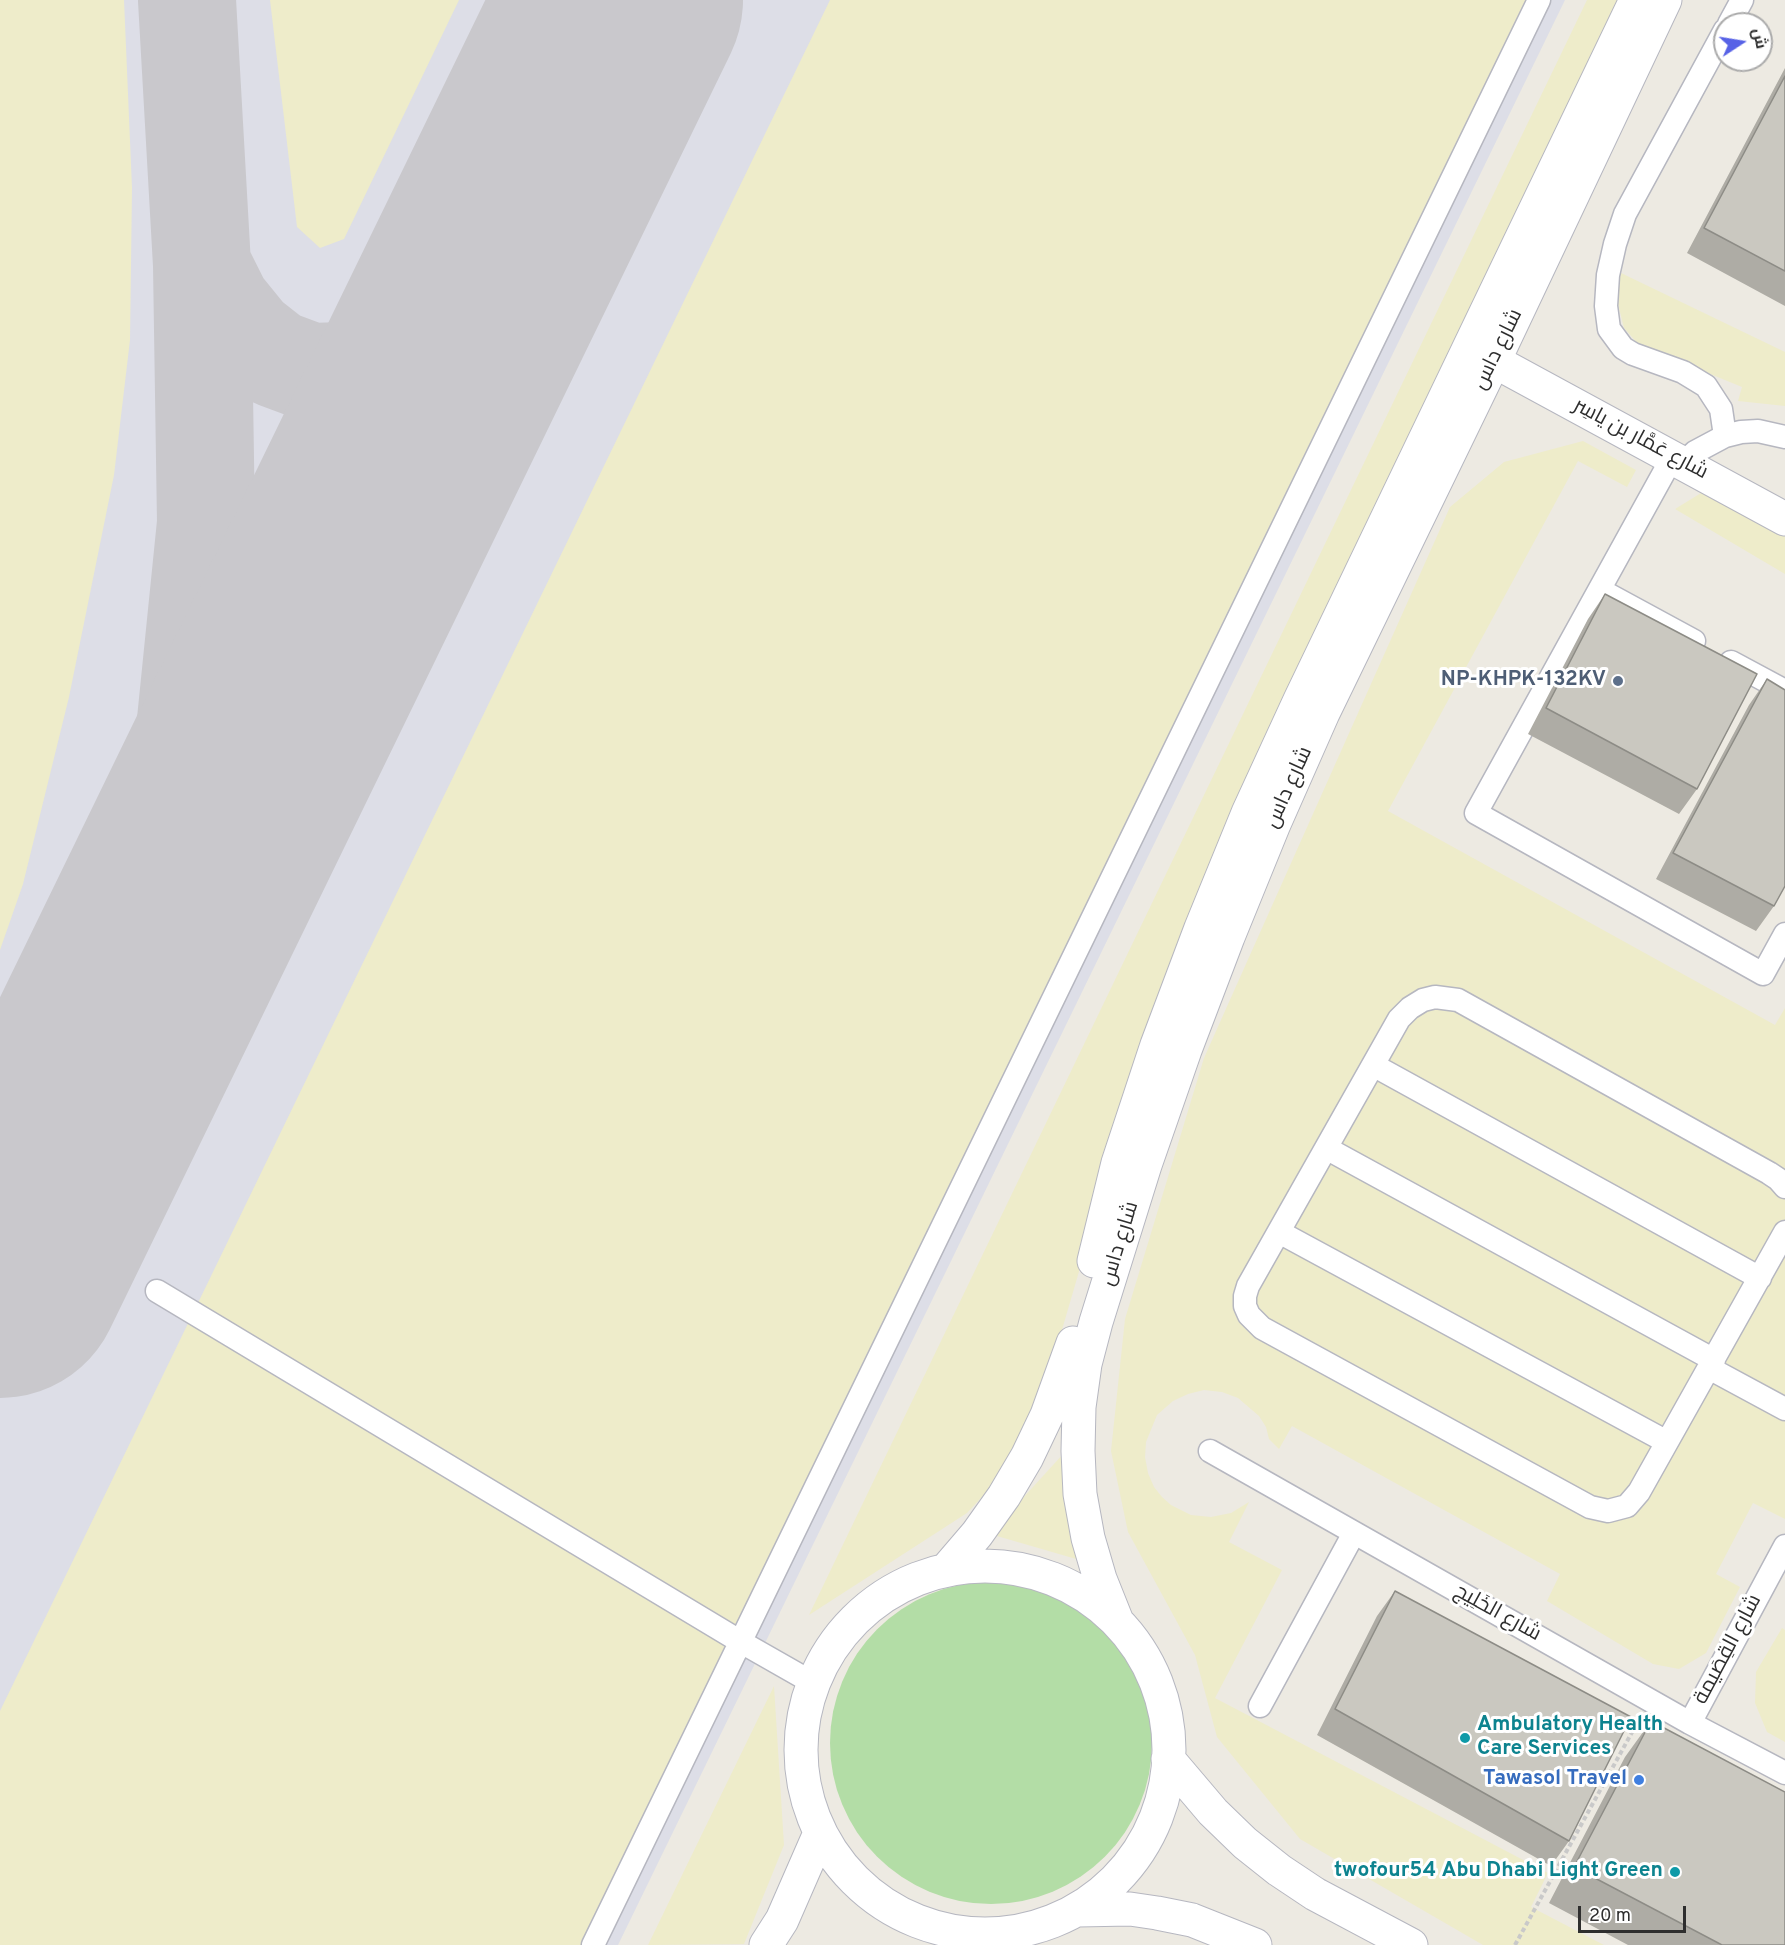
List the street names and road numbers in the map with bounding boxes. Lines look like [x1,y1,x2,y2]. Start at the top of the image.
street label: شارع داس [1469,305,1529,395]
street label: شارع عَمَّار بن ياسِر [1568,394,1712,486]
street label: شارع داس [1261,743,1319,833]
street label: شارع داس [1096,1199,1146,1289]
street label: شارع الخَلِيج [1449,1580,1545,1648]
street label: شارع القِصَيمة [1690,1591,1768,1709]

